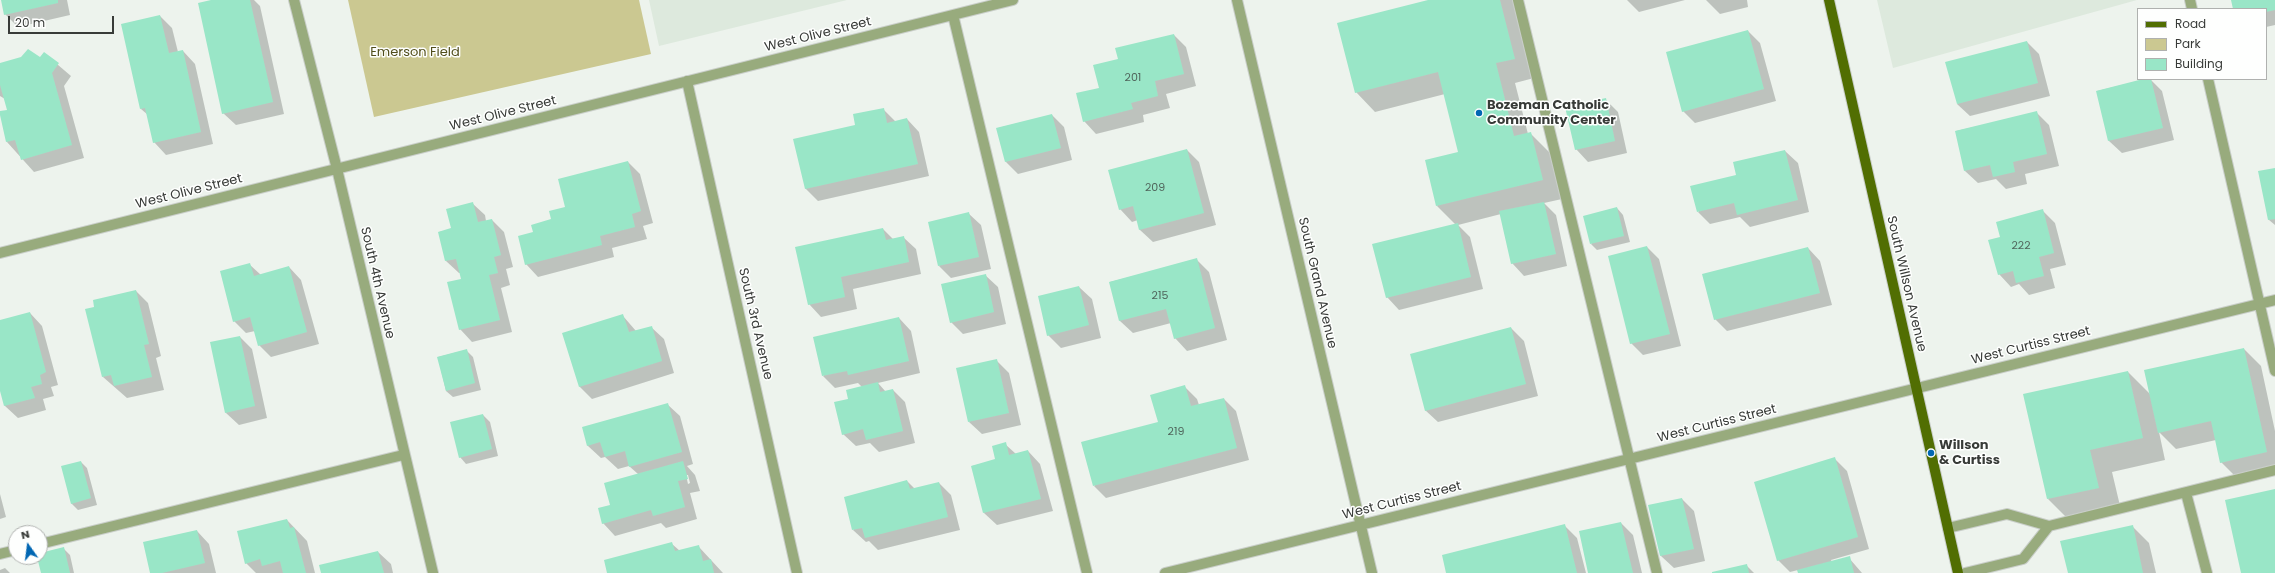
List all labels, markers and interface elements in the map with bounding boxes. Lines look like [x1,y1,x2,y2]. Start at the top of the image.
scale bar [10,8,116,34]
legend [2137,8,2267,80]
text: 20 m [15,14,45,31]
street label: West Olive Street [763,14,873,56]
text: Road [2175,15,2206,32]
text: Park [2175,35,2201,52]
park label: Emerson Field [370,45,460,61]
text: Building [2175,55,2223,72]
house number: 201 [1125,71,1141,85]
street label: West Olive Street [448,93,558,135]
place label: Bozeman Catholic Community Center [1487,98,1616,129]
marker: Bozeman Catholic Community Center [1474,108,1484,118]
street label: West Olive Street [134,171,244,213]
house number: 209 [1145,181,1165,195]
street label: South Willson Avenue [1883,215,1929,353]
street label: South Grand Avenue [1294,216,1340,350]
street label: South 4th Avenue [357,226,397,340]
house number: 222 [2012,239,2030,253]
street label: South 3rd Avenue [735,267,775,381]
house number: 215 [1152,289,1168,303]
street label: West Curtiss Street [1970,324,2092,368]
street label: West Curtiss Street [1656,402,1778,446]
house number: 219 [1168,425,1184,439]
place label: Willson & Curtiss [1939,438,2000,469]
marker: Willson & Curtiss [1926,448,1936,458]
street label: West Curtiss Street [1341,479,1463,523]
north arrow [8,525,48,565]
text: N [19,526,31,543]

